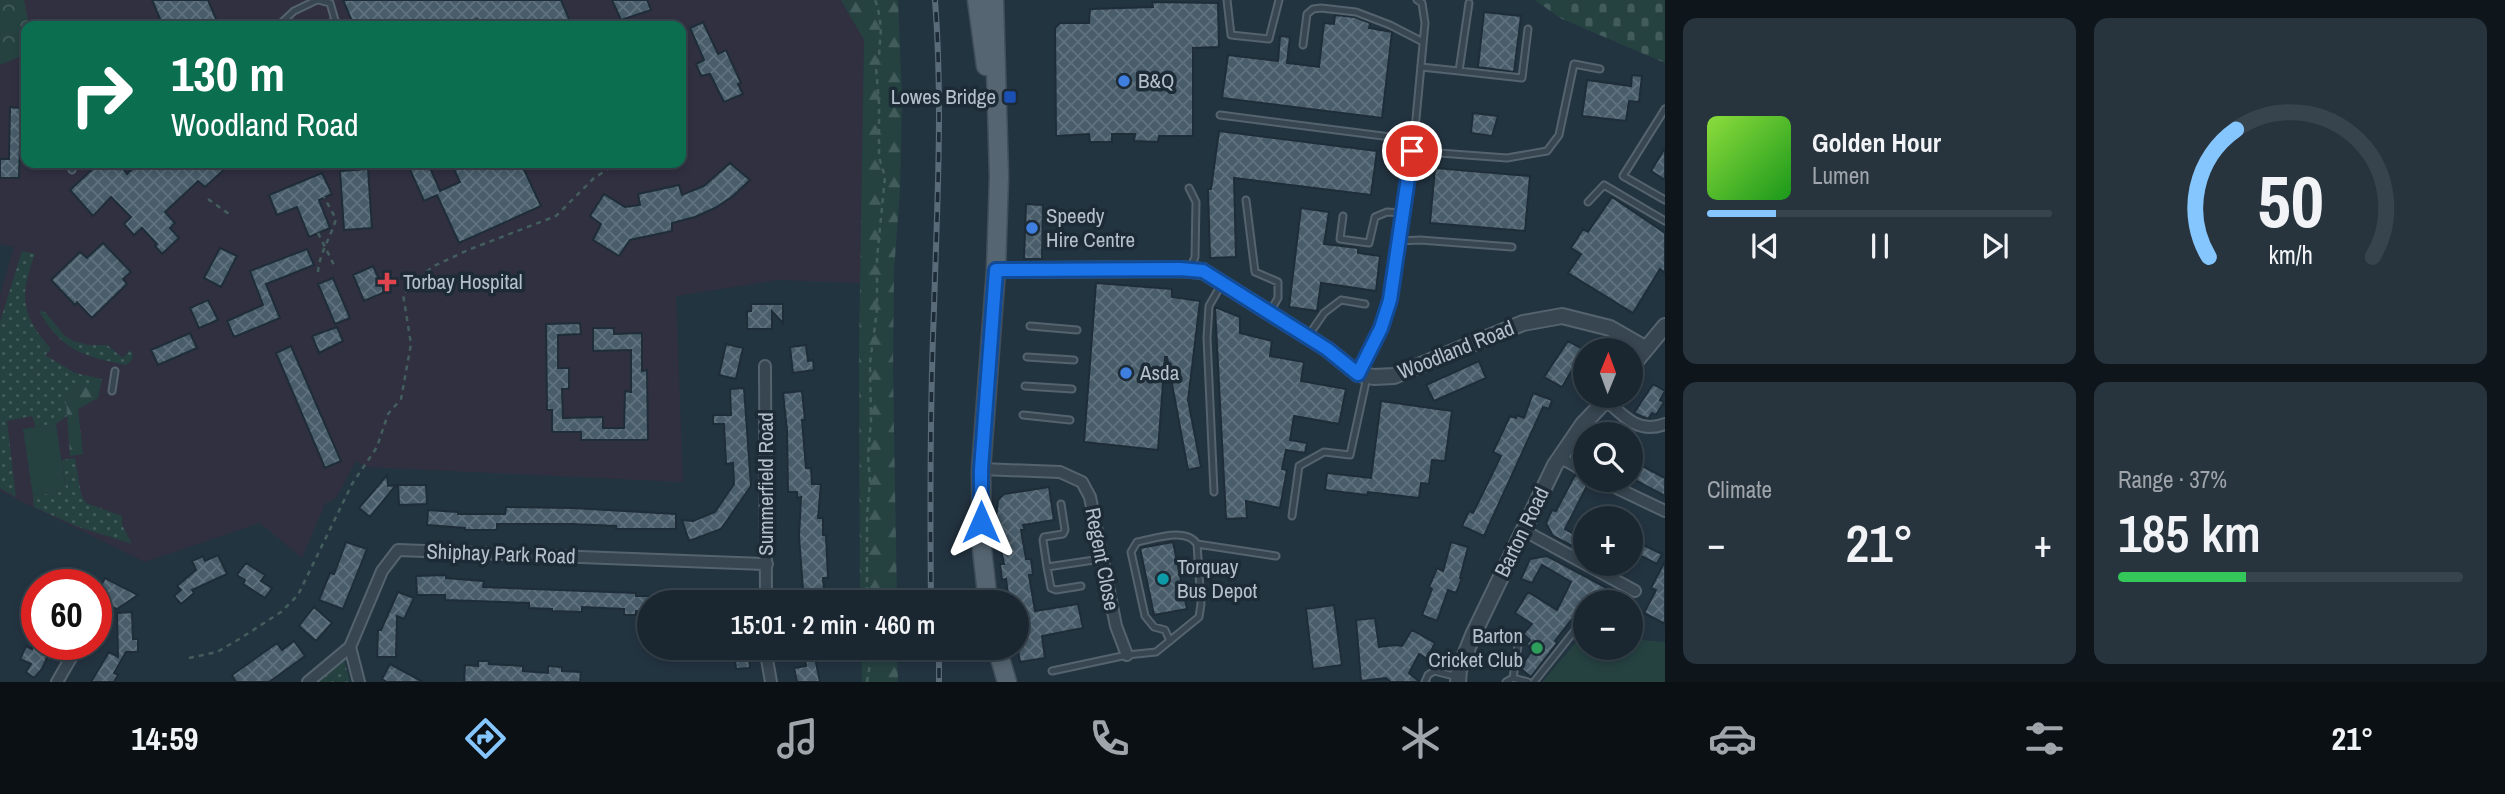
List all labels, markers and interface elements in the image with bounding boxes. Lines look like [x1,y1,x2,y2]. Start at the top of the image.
text: 130 m [171,40,285,106]
icon: right [56,49,147,140]
place label: B&Q [1138,66,1174,95]
marker: B&Q [1116,73,1132,89]
place label: Lowes Bridge [891,82,996,111]
marker: Lowes Bridge [1002,89,1018,105]
text: Woodland Road [171,103,359,146]
pin [1382,121,1442,181]
text: Golden Hour [1812,125,1941,160]
icon: arrive [1393,132,1431,170]
text: 50 [2257,152,2324,250]
text: Lumen [1812,160,1870,191]
place label: Speedy Hire Centre [1046,201,1135,254]
marker: Speedy Hire Centre [1024,220,1040,236]
icon: previous [1746,227,1784,265]
icon: pause [1861,227,1899,265]
icon: next [1976,227,2014,265]
text: km/h [2268,238,2313,272]
place label: Torbay Hospital [403,267,523,296]
marker: Torbay Hospital [377,272,397,292]
street label: Woodland Road [1393,313,1518,386]
north arrow [1573,338,1643,408]
map controls [1573,338,1643,660]
place label: Asda [1139,358,1180,387]
marker: Asda [1118,365,1134,381]
street label: Summerfield Road [751,412,780,556]
button: search [1573,422,1643,492]
text: Range · 37% [2118,464,2227,495]
text: Climate [1707,474,1772,505]
street label: Barton Road [1487,482,1556,582]
position arrow [944,485,1018,559]
text: 185 km [2118,498,2261,568]
street label: Regent Close [1078,505,1127,613]
button: + [1573,506,1643,576]
text: 21° [1845,508,1914,578]
text: − [1707,518,1725,569]
text: + [2034,518,2052,569]
street label: Shiphay Park Road [426,536,576,571]
place label: Torquay Bus Depot [1177,552,1258,605]
speed limit sign: 60 [21,569,112,660]
marker: Torquay Bus Depot [1155,571,1171,587]
button: − [1573,590,1643,660]
text: 15:01 · 2 min · 460 m [731,607,935,642]
place label: Barton Cricket Club [1428,621,1523,674]
marker: Barton Cricket Club [1529,640,1545,656]
icon: directions [461,714,510,763]
icon: music [773,714,822,763]
icon: phone [1085,714,1134,763]
icon: climate [1396,714,1445,763]
icon: car [1708,714,1757,763]
icon: filters [2020,714,2069,763]
text: 14:59 [131,717,198,760]
text: 21° [2332,717,2374,760]

